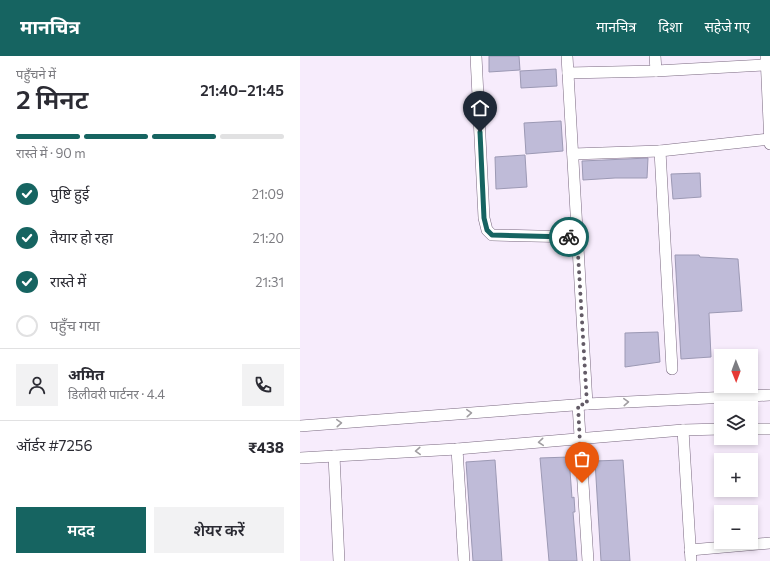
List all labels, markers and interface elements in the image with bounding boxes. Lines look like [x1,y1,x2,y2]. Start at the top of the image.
text: मानचित्र [20,15,80,38]
text: मानचित्र [596,18,636,35]
text: दिशा [658,18,682,35]
text: सहेजे गए [704,18,750,35]
text: पहुँचने में [16,66,56,82]
text: 21:40–21:45 [200,81,284,99]
text: 2 मिनट [16,83,88,114]
pin [463,91,497,132]
icon: home [469,97,491,119]
text: रास्ते में · 90 m [16,145,86,161]
icon: check [16,183,38,205]
text: पुष्टि हुई [50,184,89,202]
text: 21:09 [252,186,284,202]
courier [549,217,589,257]
icon: bike [558,226,580,248]
icon: check [16,227,38,249]
text: तैयार हो रहा [50,228,113,246]
text: 21:20 [253,230,284,246]
icon: check [16,271,38,293]
text: रास्ते में [50,272,86,290]
text: 21:31 [255,274,284,290]
text: पहुँच गया [50,316,100,334]
north arrow [714,349,758,393]
map controls [714,349,758,549]
button: person [16,364,58,406]
button: phone [242,364,284,406]
text: अमित [68,365,104,383]
text: डिलीवरी पार्टनर · 4.4 [68,386,165,402]
one-way arrow [623,398,629,407]
button: layers [714,401,758,445]
one-way arrow [466,408,472,417]
one-way arrow [336,418,342,427]
text: ऑर्डर #7256 [16,436,93,454]
text: ₹438 [248,438,284,456]
one-way arrow [538,438,544,447]
pin [565,442,599,483]
one-way arrow [415,447,421,456]
icon: bag [571,448,593,470]
button: + [714,453,758,497]
button: − [714,505,758,549]
button: मदद [16,507,146,553]
button: शेयर करें [154,507,284,553]

